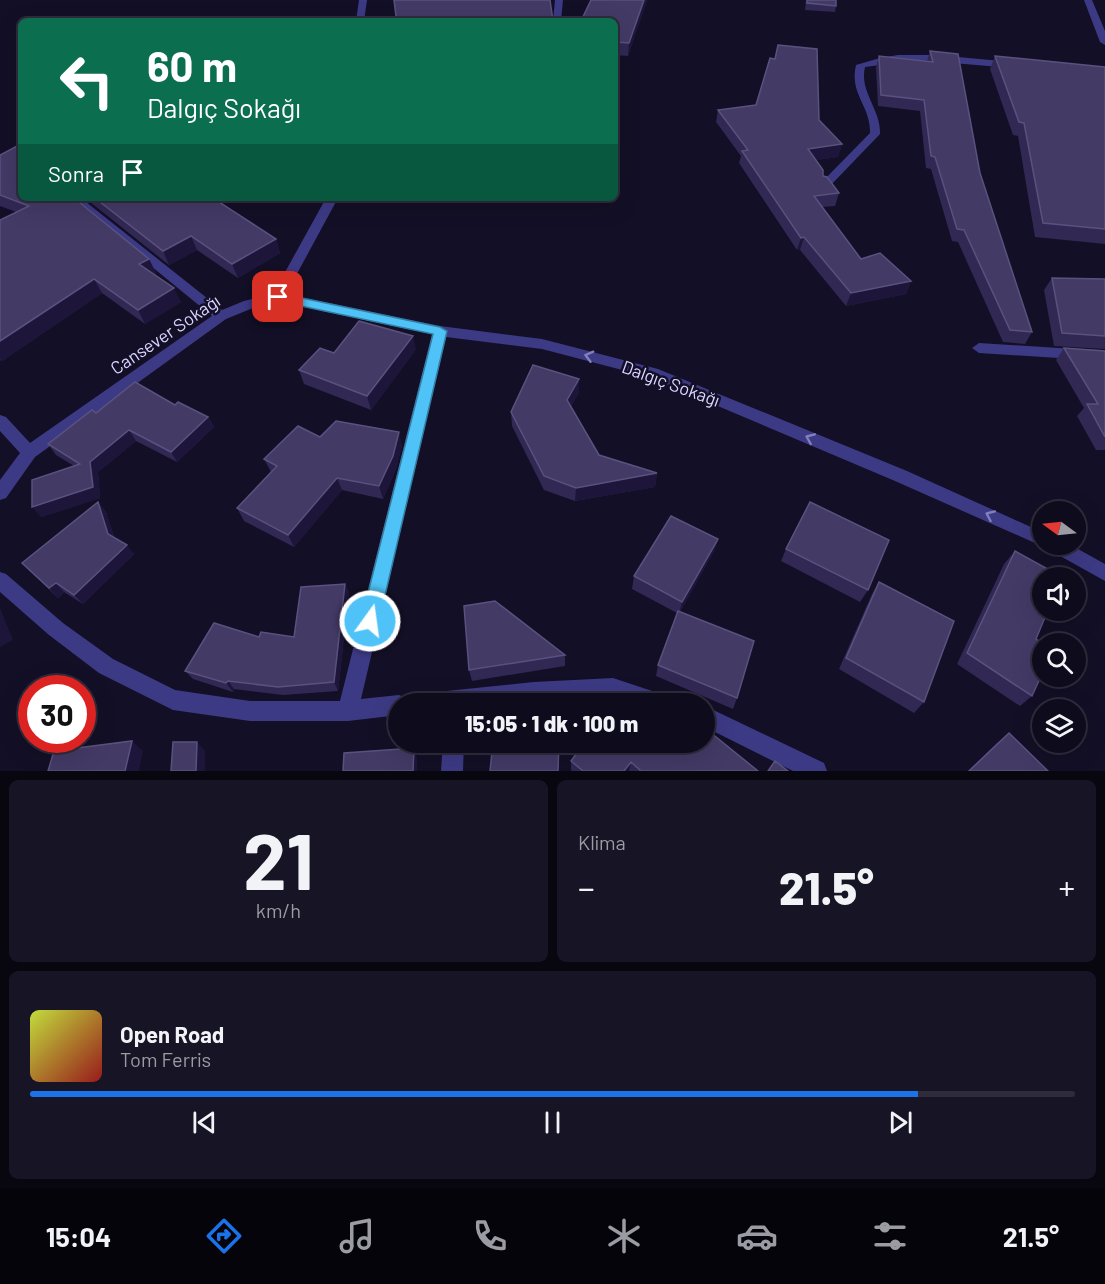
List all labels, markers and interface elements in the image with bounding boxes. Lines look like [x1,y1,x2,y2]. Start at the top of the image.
text: 60 m [147,40,237,90]
icon: left [48,42,126,120]
text: Dalgıç Sokağı [147,91,301,123]
icon: arrive [116,156,149,189]
text: Sonra [48,160,104,186]
pin [252,271,303,322]
icon: arrive [261,280,294,313]
street label: Cansever Sokağı [106,289,224,379]
one-way arrow [584,351,594,363]
street label: Dalgıç Sokağı [619,355,723,411]
one-way arrow [806,433,817,445]
north arrow [1032,501,1086,555]
map controls [1032,501,1086,753]
one-way arrow [985,510,996,522]
button: sound [1032,567,1086,621]
position arrow [338,589,402,653]
button: search [1032,633,1086,687]
speed limit sign: 30 [18,675,96,753]
button: layers [1032,699,1086,753]
text: 15:05 · 1 dk · 100 m [465,710,638,736]
text: 21 [243,812,314,906]
text: Klima [578,830,626,854]
text: 21.5° [779,860,874,914]
text: − [578,867,595,907]
text: + [1059,867,1075,907]
text: km/h [256,898,301,922]
text: Open Road [120,1021,224,1047]
text: Tom Ferris [120,1047,211,1071]
icon: previous [188,1106,221,1139]
icon: pause [536,1106,569,1139]
icon: next [884,1106,917,1139]
icon: directions [203,1215,245,1257]
icon: music [336,1215,378,1257]
icon: phone [469,1215,511,1257]
icon: climate [603,1215,645,1257]
icon: car [736,1215,778,1257]
icon: filters [869,1215,911,1257]
text: 15:04 [46,1220,111,1252]
text: 21.5° [1003,1220,1059,1252]

